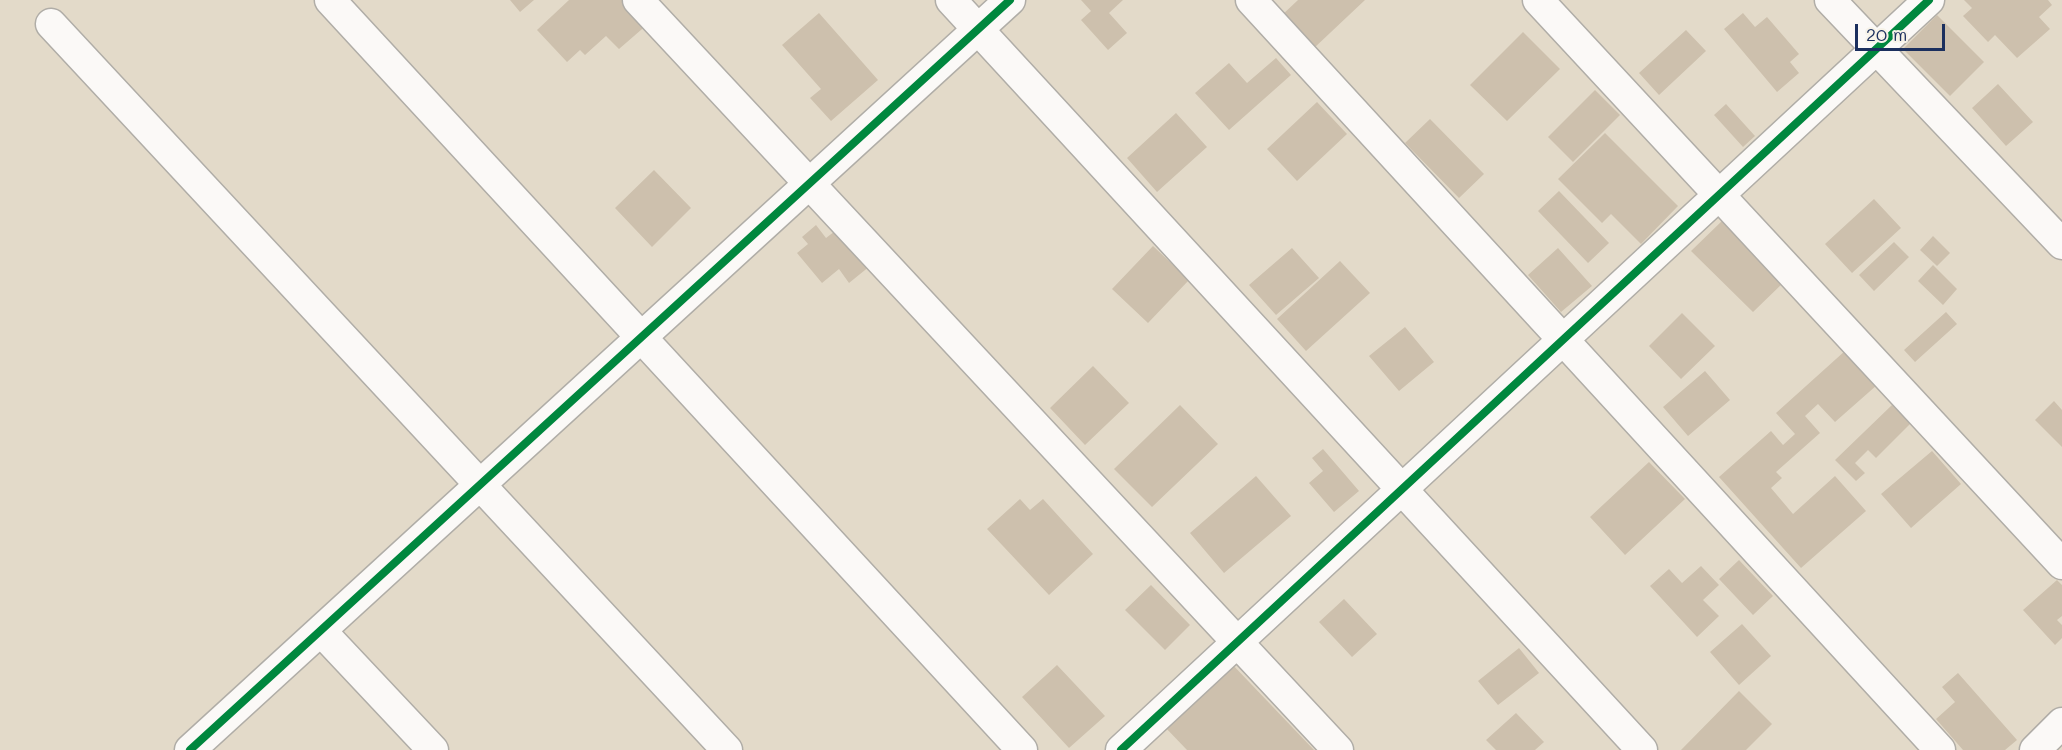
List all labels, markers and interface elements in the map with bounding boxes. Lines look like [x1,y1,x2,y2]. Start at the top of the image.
scale bar [1858,12,1948,50]
text: 20 m [1866,22,1907,46]

